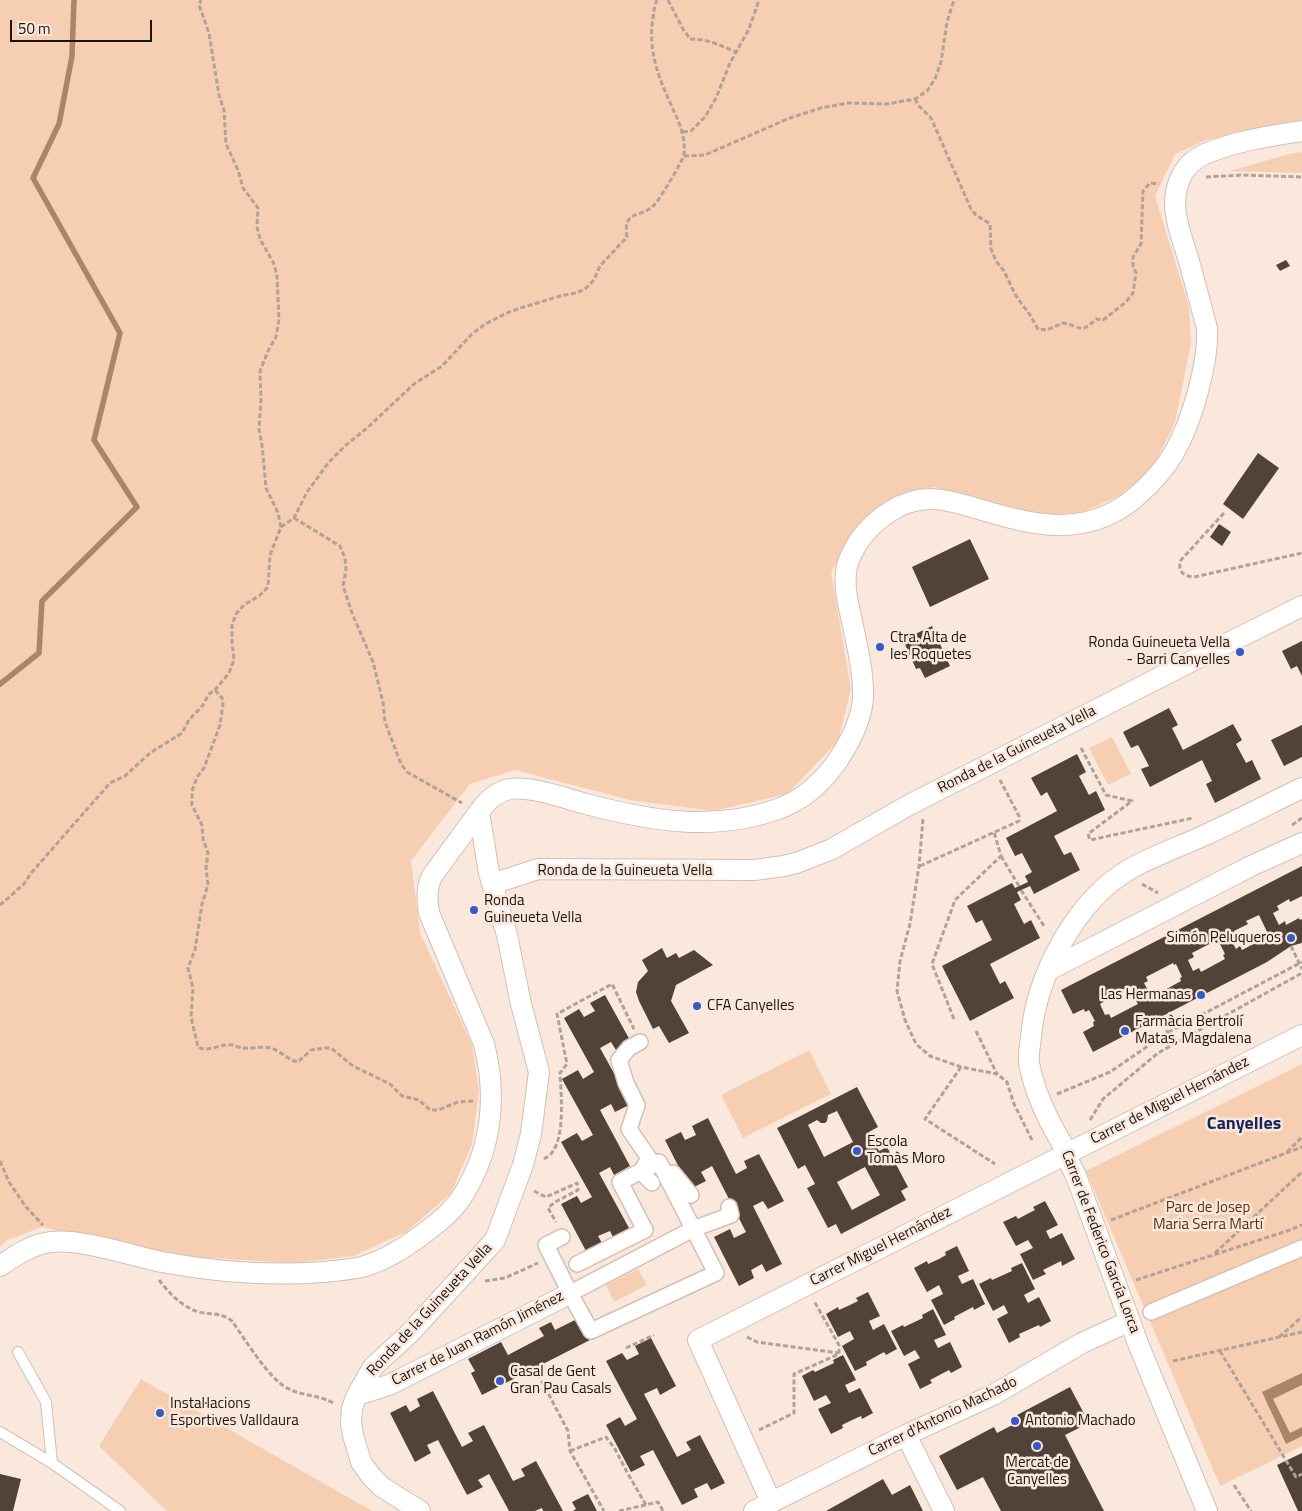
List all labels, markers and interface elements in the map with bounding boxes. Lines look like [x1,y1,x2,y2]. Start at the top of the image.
scale bar [12,10,155,42]
text: 50 m [18,17,51,40]
place label: Ctra. Alta de les Roquetes [890,629,972,664]
place label: Ronda Guineueta Vella - Barri Canyelles [1088,634,1230,669]
marker: Ctra. Alta de les Roquetes [874,641,886,653]
marker: Ronda Guineueta Vella - Barri Canyelles [1234,646,1246,658]
street label: Ronda de la Guineueta Vella [935,702,1099,798]
street label: Ronda de la Guineueta Vella [538,862,712,880]
place label: Ronda Guineueta Vella [484,892,582,927]
marker: Ronda Guineueta Vella [468,904,480,916]
place label: Simón Peluqueros [1167,929,1281,947]
marker: Simón Peluqueros [1285,932,1297,944]
place label: Las Hermanas [1101,986,1191,1004]
marker: Las Hermanas [1195,989,1207,1001]
place label: CFA Canyelles [707,997,795,1015]
marker: CFA Canyelles [691,1000,703,1012]
place label: Farmàcia Bertrolí Matas, Magdalena [1135,1013,1251,1048]
marker: Farmàcia Bertrolí Matas, Magdalena [1119,1025,1131,1037]
street label: Carrer de Miguel Hernández [1088,1053,1252,1149]
district label: Canyelles [1207,1114,1281,1136]
place label: Escola Tomàs Moro [867,1133,945,1168]
marker: Escola Tomàs Moro [851,1145,863,1157]
street label: Carrer de Federico García Lorca [1057,1148,1143,1336]
park label: Parc de Josep Maria Serra Martí [1153,1199,1263,1234]
street label: Carrer Miguel Hernández [807,1203,955,1291]
street label: Ronda de la Guineueta Vella [364,1240,496,1380]
street label: Carrer de Juan Ramón Jiménez [389,1288,567,1390]
place label: Casal de Gent Gran Pau Casals [510,1363,612,1398]
street label: Carrer d'Antonio Machado [866,1373,1020,1461]
marker: Casal de Gent Gran Pau Casals [494,1375,506,1387]
place label: Instal·lacions Esportives Valldaura [170,1395,299,1430]
marker: Instal·lacions Esportives Valldaura [154,1407,166,1419]
place label: Antonio Machado [1025,1412,1136,1430]
marker: Antonio Machado [1009,1415,1021,1427]
marker: Mercat de Canyelles [1031,1440,1043,1452]
place label: Mercat de Canyelles [1005,1454,1069,1489]

